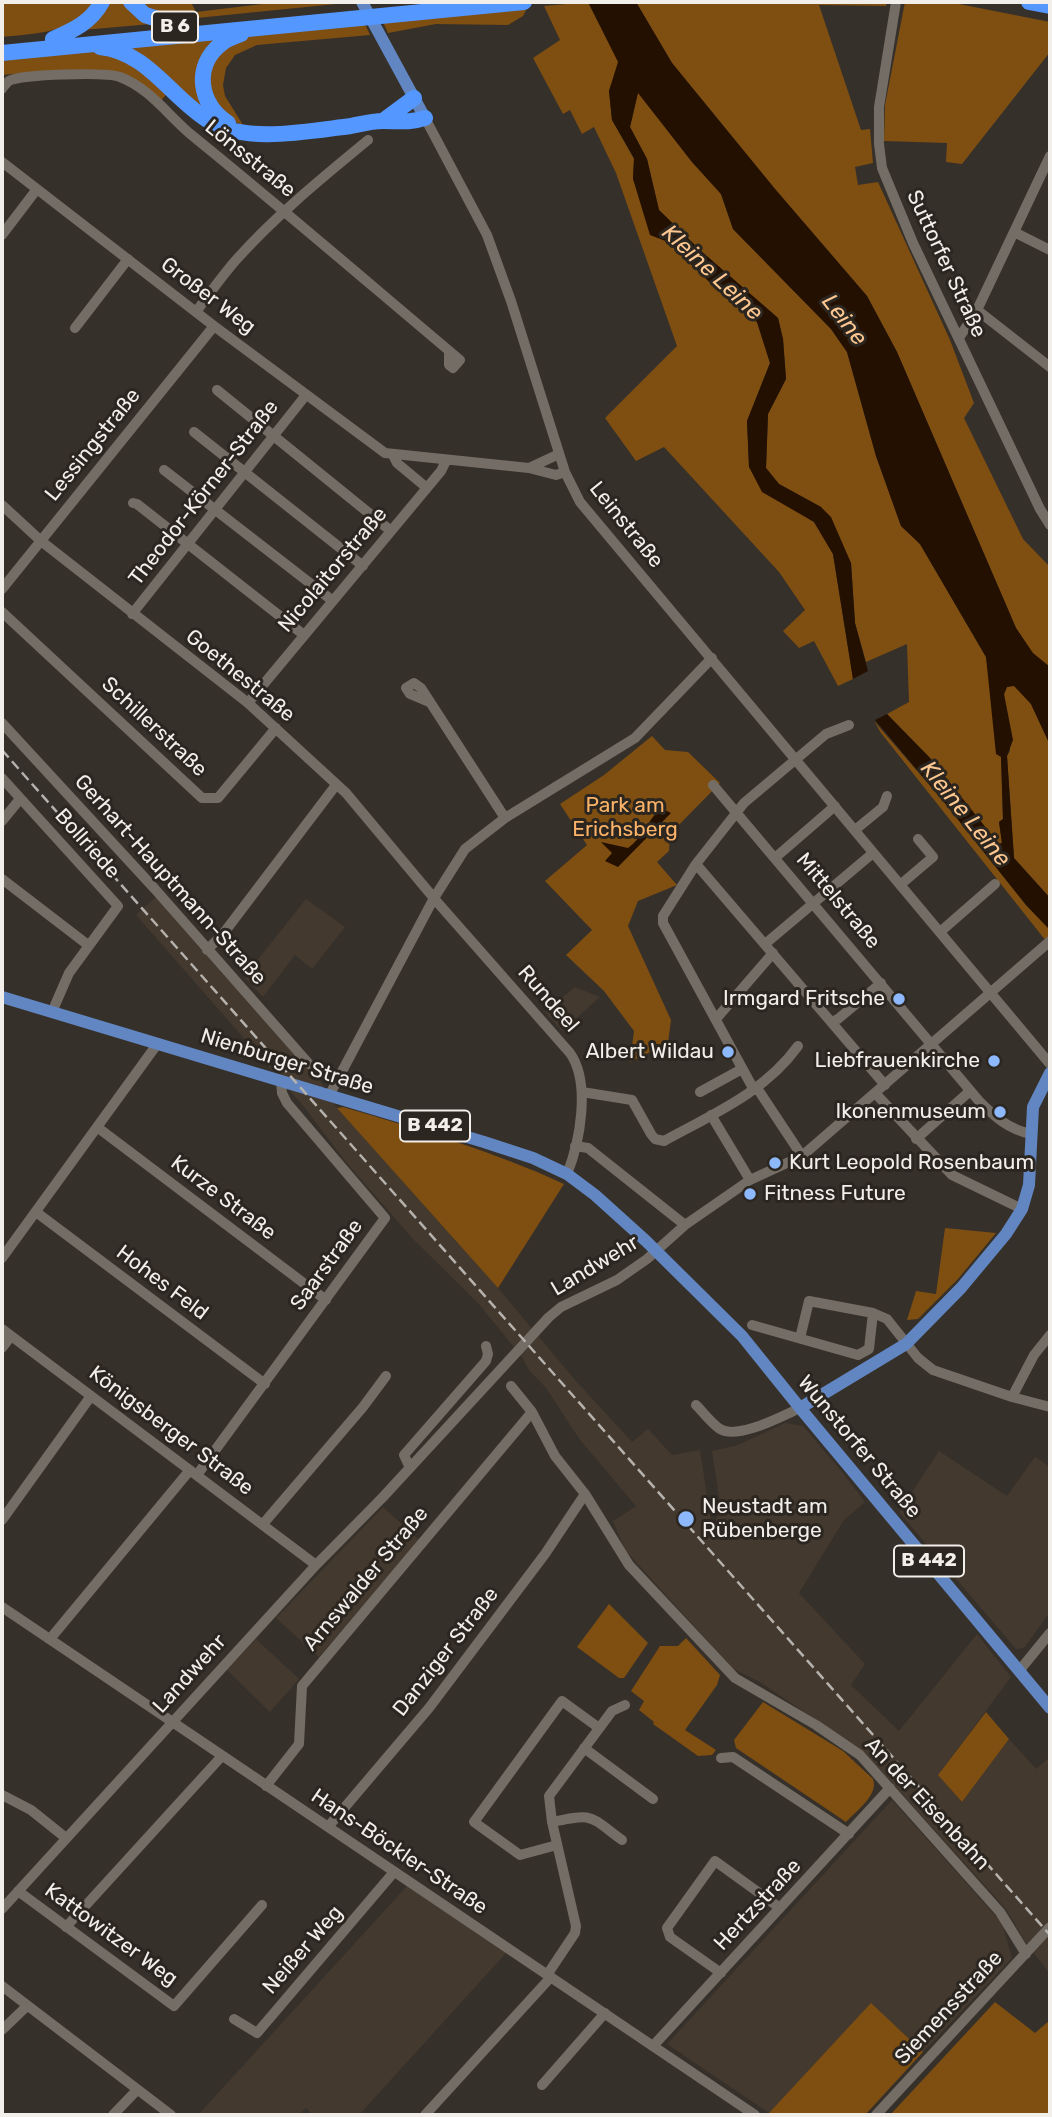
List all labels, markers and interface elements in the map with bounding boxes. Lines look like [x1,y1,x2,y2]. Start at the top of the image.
road number: B 6 [152,12,198,42]
street label: Lönsstraße [200,115,300,203]
street label: Suttorfer Straße [901,186,991,342]
water label: Kleine Leine [656,219,768,327]
street label: Großer Weg [156,252,260,340]
water label: Leine [815,289,873,351]
street label: Lessingstraße [40,384,146,506]
street label: Theodor-Körner-Straße [124,395,284,591]
street label: Leinstraße [584,477,668,573]
street label: Nicolaitorstraße [273,502,393,638]
street label: Goethestraße [180,624,300,728]
street label: Schillerstraße [96,672,212,782]
water label: Kleine Leine [914,756,1016,872]
street label: Gerhart-Hauptmann-Straße [69,770,271,990]
park label: Park am Erichsberg [572,793,678,843]
street label: Bollriede [49,804,125,884]
street label: Mittelstraße [791,848,885,954]
street label: Rundeel [512,960,584,1038]
place label: Irmgard Fritsche [723,986,885,1012]
marker: Irmgard Fritsche [891,991,907,1007]
street label: Nienburger Straße [198,1024,376,1100]
place label: Albert Wildau [586,1039,714,1065]
marker: Albert Wildau [720,1044,736,1060]
place label: Liebfrauenkirche [815,1048,980,1074]
marker: Liebfrauenkirche [986,1053,1002,1069]
place label: Ikonenmuseum [836,1099,986,1125]
marker: Ikonenmuseum [992,1104,1008,1120]
road number: B 442 [400,1110,470,1142]
street label: Kurze Straße [165,1150,281,1246]
place label: Kurt Leopold Rosenbaum [789,1150,1034,1176]
marker: Kurt Leopold Rosenbaum [767,1155,783,1171]
place label: Fitness Future [764,1181,906,1207]
marker: Fitness Future [742,1186,758,1202]
street label: Saarstraße [285,1214,369,1316]
street label: Landwehr [547,1230,643,1302]
street label: Hohes Feld [111,1240,213,1326]
street label: Königsberger Straße [84,1361,258,1501]
street label: Wunstorfer Straße [792,1371,926,1523]
place label: Neustadt am Rübenberge [702,1494,828,1544]
street label: Arnswalder Straße [298,1502,434,1656]
marker: Neustadt am Rübenberge [676,1509,696,1529]
road number: B 442 [894,1546,964,1576]
street label: Danziger Straße [388,1582,504,1722]
street label: Landwehr [148,1629,232,1719]
street label: An der Eisenbahn [859,1733,995,1875]
street label: Hans-Böckler-Straße [306,1784,492,1920]
street label: Hertzstraße [709,1854,807,1956]
street label: Kattowitzer Weg [40,1878,182,1992]
street label: Neißer Weg [258,1900,348,2000]
street label: Siemensstraße [890,1946,1008,2070]

